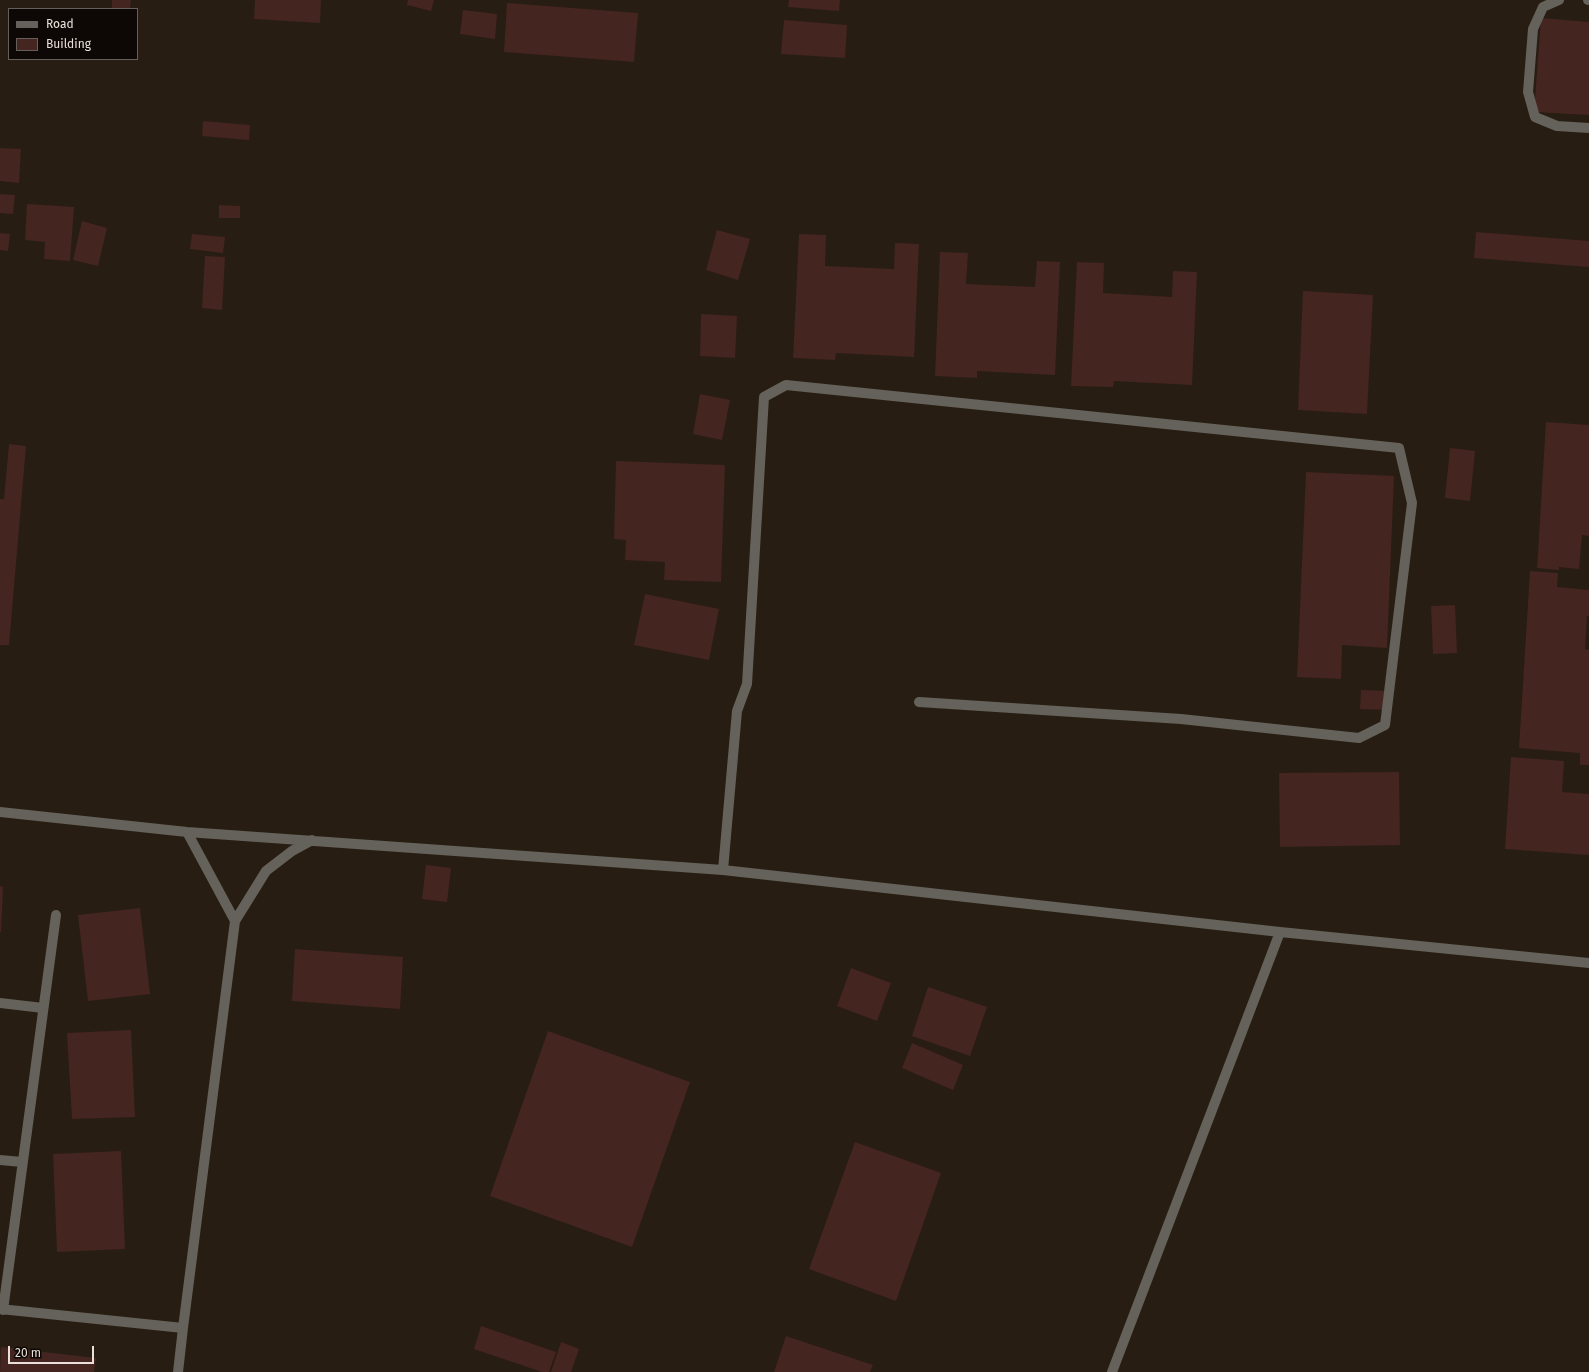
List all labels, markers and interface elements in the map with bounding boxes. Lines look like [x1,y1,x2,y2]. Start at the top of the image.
legend [8,8,138,60]
text: Road [46,17,74,31]
text: Building [46,37,91,51]
scale bar [10,1338,96,1364]
text: 20 m [15,1346,41,1360]

